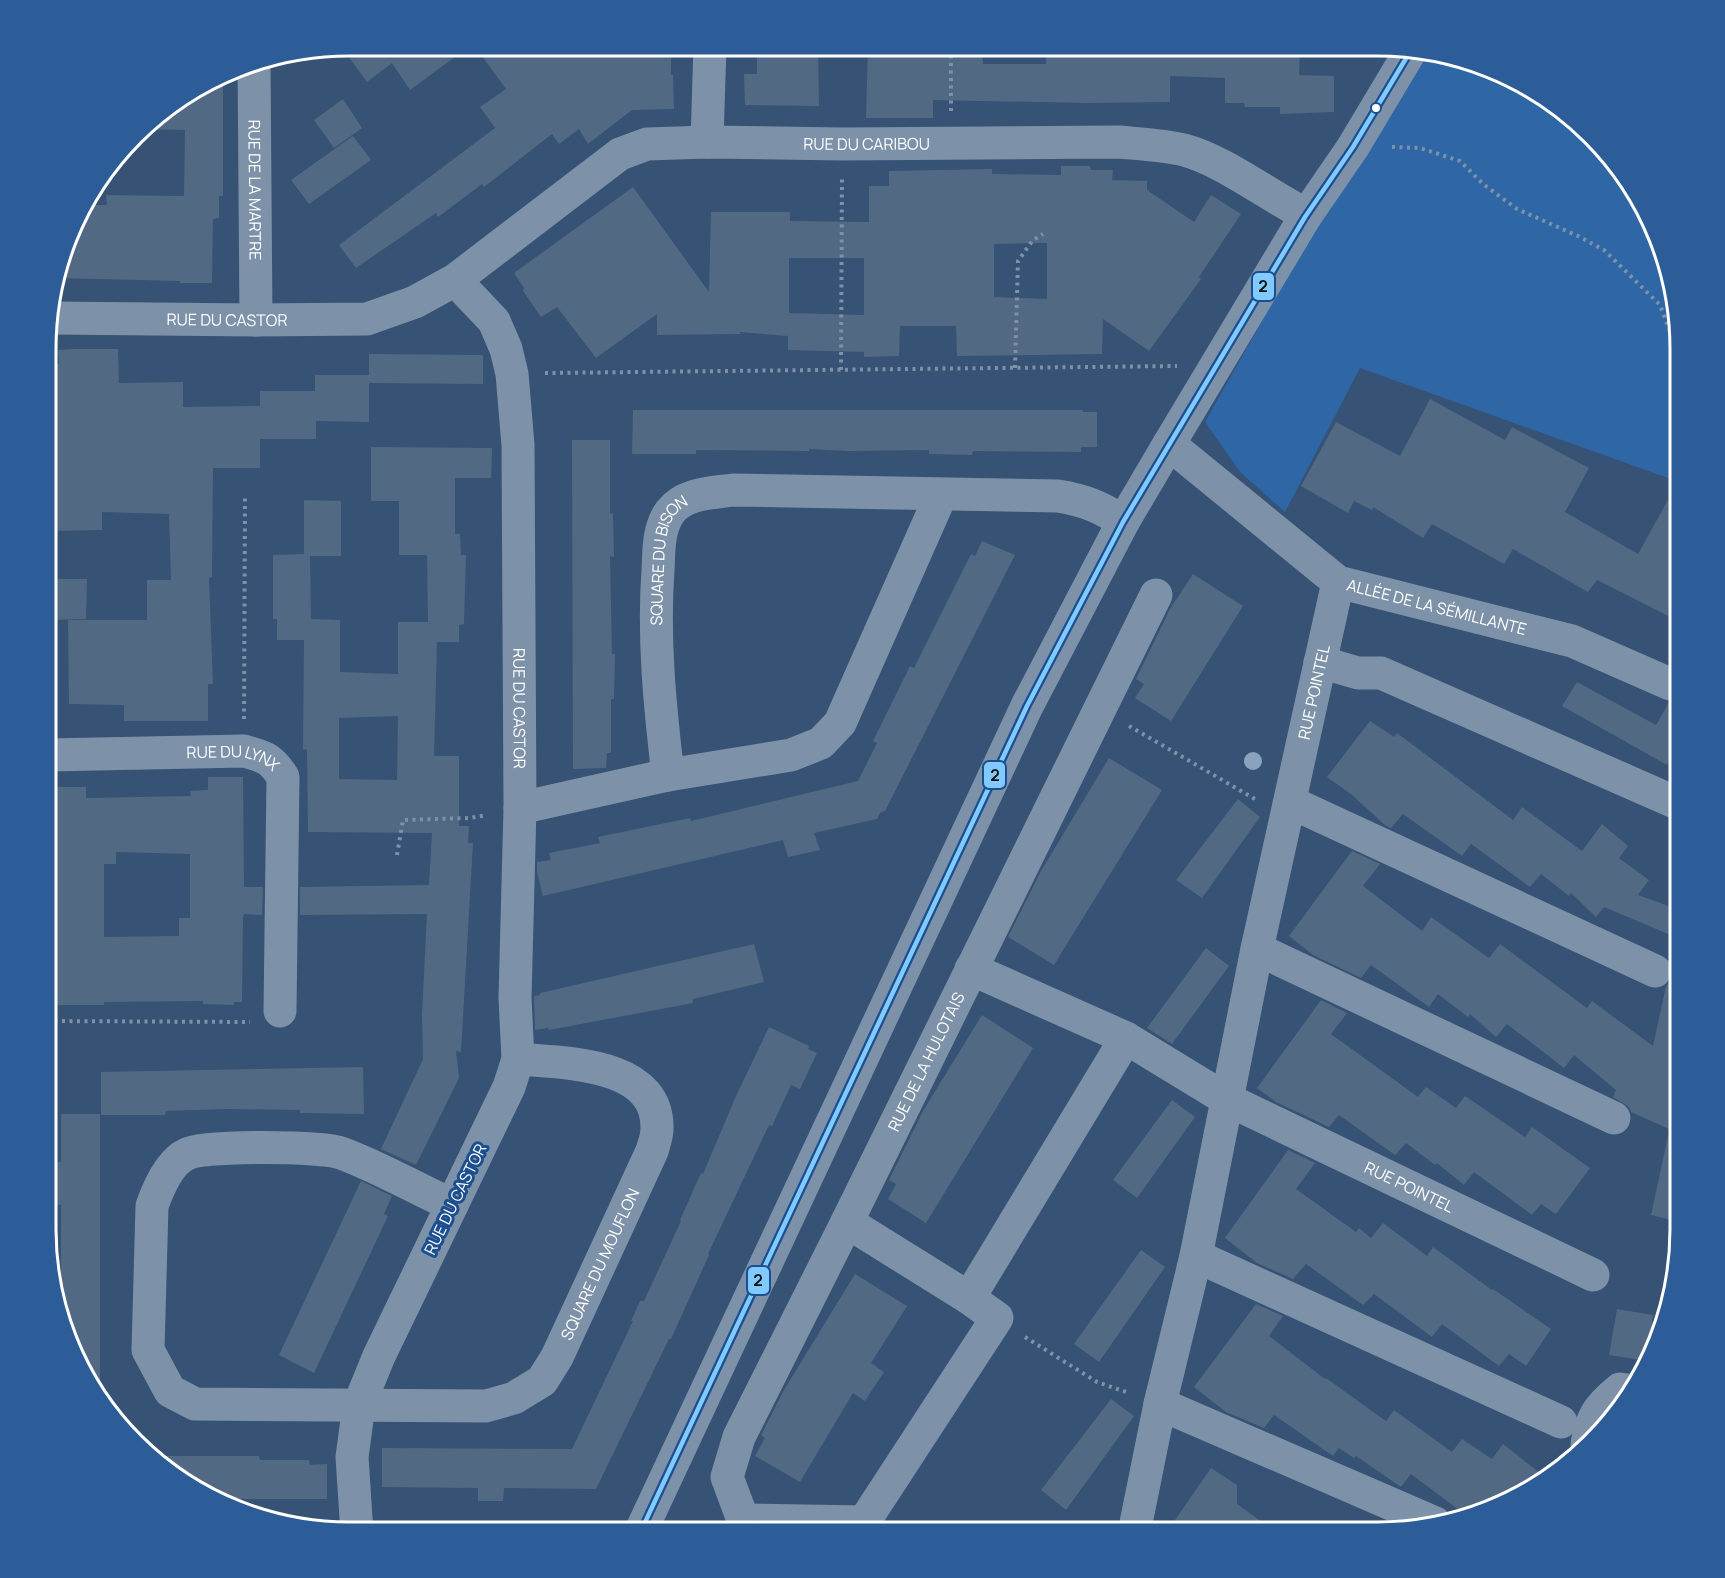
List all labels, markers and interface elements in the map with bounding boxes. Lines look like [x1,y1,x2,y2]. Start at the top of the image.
unlabelled marker [1370,102,1382,114]
street label: RUE DE LA MARTRE [243,120,267,260]
street label: RUE DU CARIBOU [803,132,930,155]
line badge: 2 [1252,272,1275,301]
text: 2 [1258,275,1268,297]
street label: RUE DU CASTOR [166,308,288,331]
street label: SQUARE DU BISON [645,490,691,626]
street label: ALLÉE DE LA SÉMILLANTE [1344,574,1529,640]
street label: RUE POINTEL [1293,643,1335,742]
street label: RUE DU CASTOR [508,648,531,769]
street label: RUE DU LYNX [186,740,285,776]
line badge: 2 [983,761,1006,789]
text: 2 [990,764,1000,786]
street label: RUE DE LA HULOTAIS [882,988,970,1135]
street label: RUE DU CASTOR [419,1140,491,1258]
street label: RUE POINTEL [1361,1156,1457,1218]
street label: SQUARE DU MOUFLON [555,1185,644,1343]
line badge: 2 [747,1266,770,1295]
text: 2 [753,1269,763,1291]

